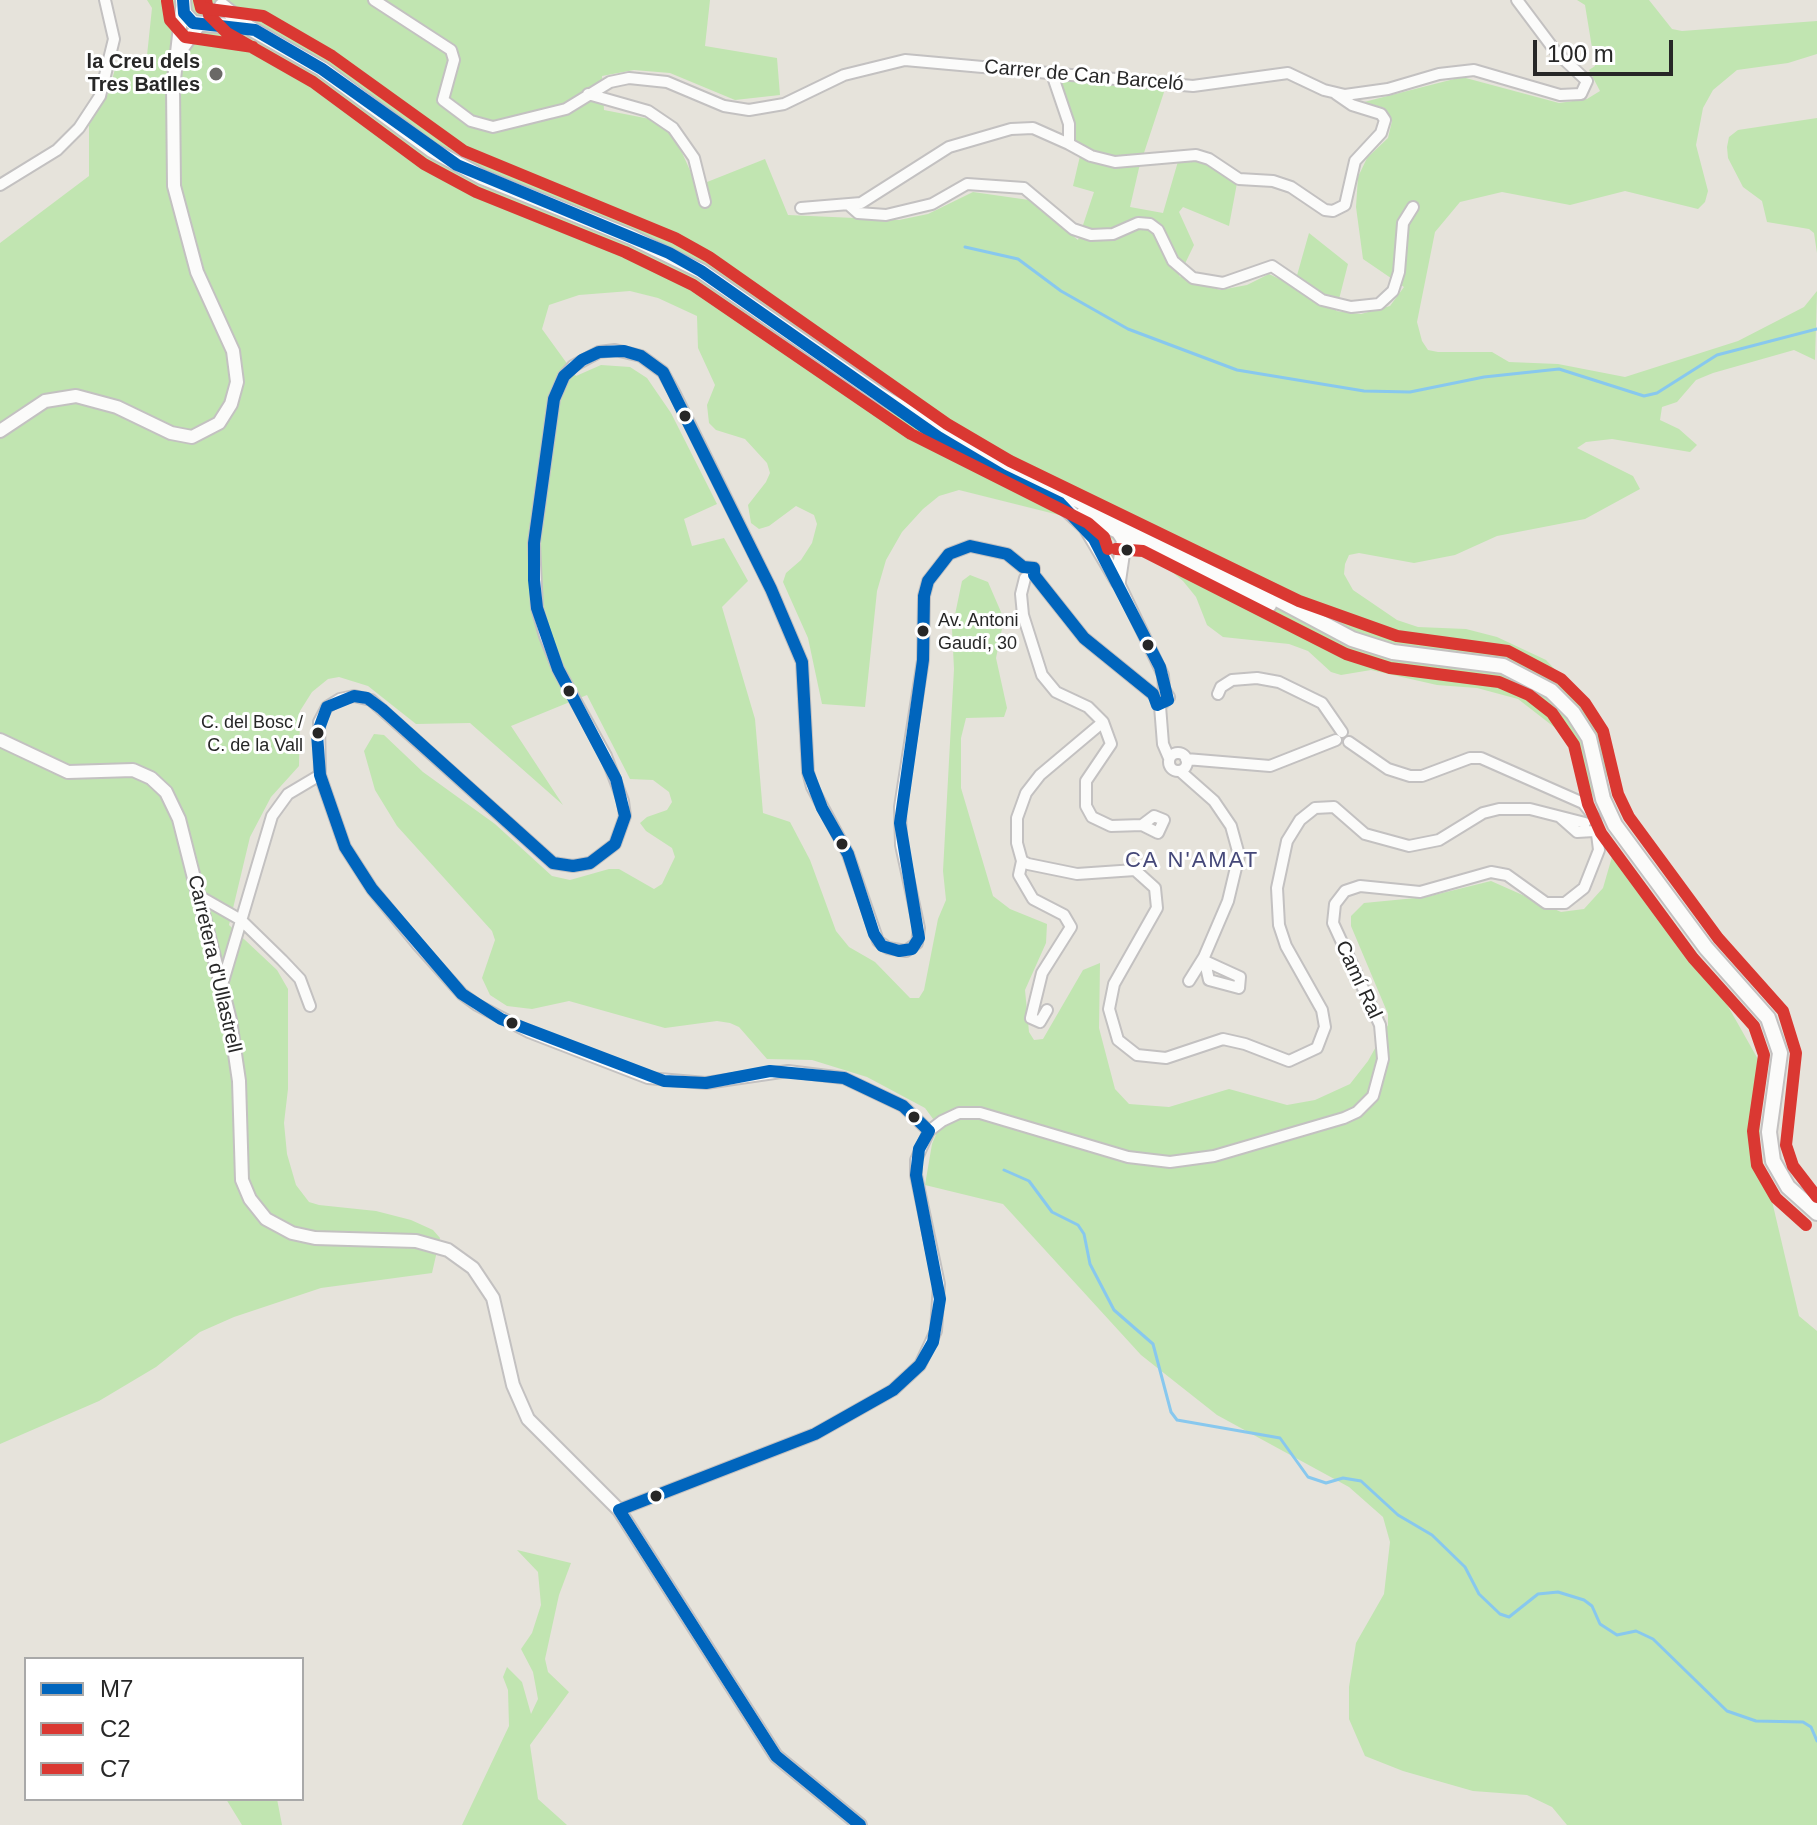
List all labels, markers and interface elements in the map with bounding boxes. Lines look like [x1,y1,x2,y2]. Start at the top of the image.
scale bar [1537,24,1677,74]
text: 100 m [1547,40,1614,67]
place label: la Creu dels Tres Batlles [87,50,200,97]
street label: Carrer de Can Barceló [983,55,1185,97]
marker: la Creu dels Tres Batlles [207,65,225,83]
unlabelled marker [677,408,693,424]
unlabelled marker [1119,542,1135,558]
place label: Av. Antoni Gaudí, 30 [938,610,1018,652]
marker: Av. Antoni Gaudí, 30 [915,623,931,639]
unlabelled marker [1140,637,1156,653]
unlabelled marker [561,683,577,699]
place label: C. del Bosc / C. de la Vall [201,712,303,754]
marker: C. del Bosc / C. de la Vall [310,725,326,741]
unlabelled marker [834,836,850,852]
district label: CA N'AMAT [1125,848,1259,874]
street label: Carretera d'Ullastrell [182,873,246,1055]
street label: Camí Ral [1330,937,1386,1023]
unlabelled marker [504,1015,520,1031]
unlabelled marker [906,1109,922,1125]
unlabelled marker [648,1488,664,1504]
legend [24,1657,304,1801]
text: M7 [100,1675,133,1702]
text: C2 [100,1715,131,1742]
text: C7 [100,1755,131,1782]

